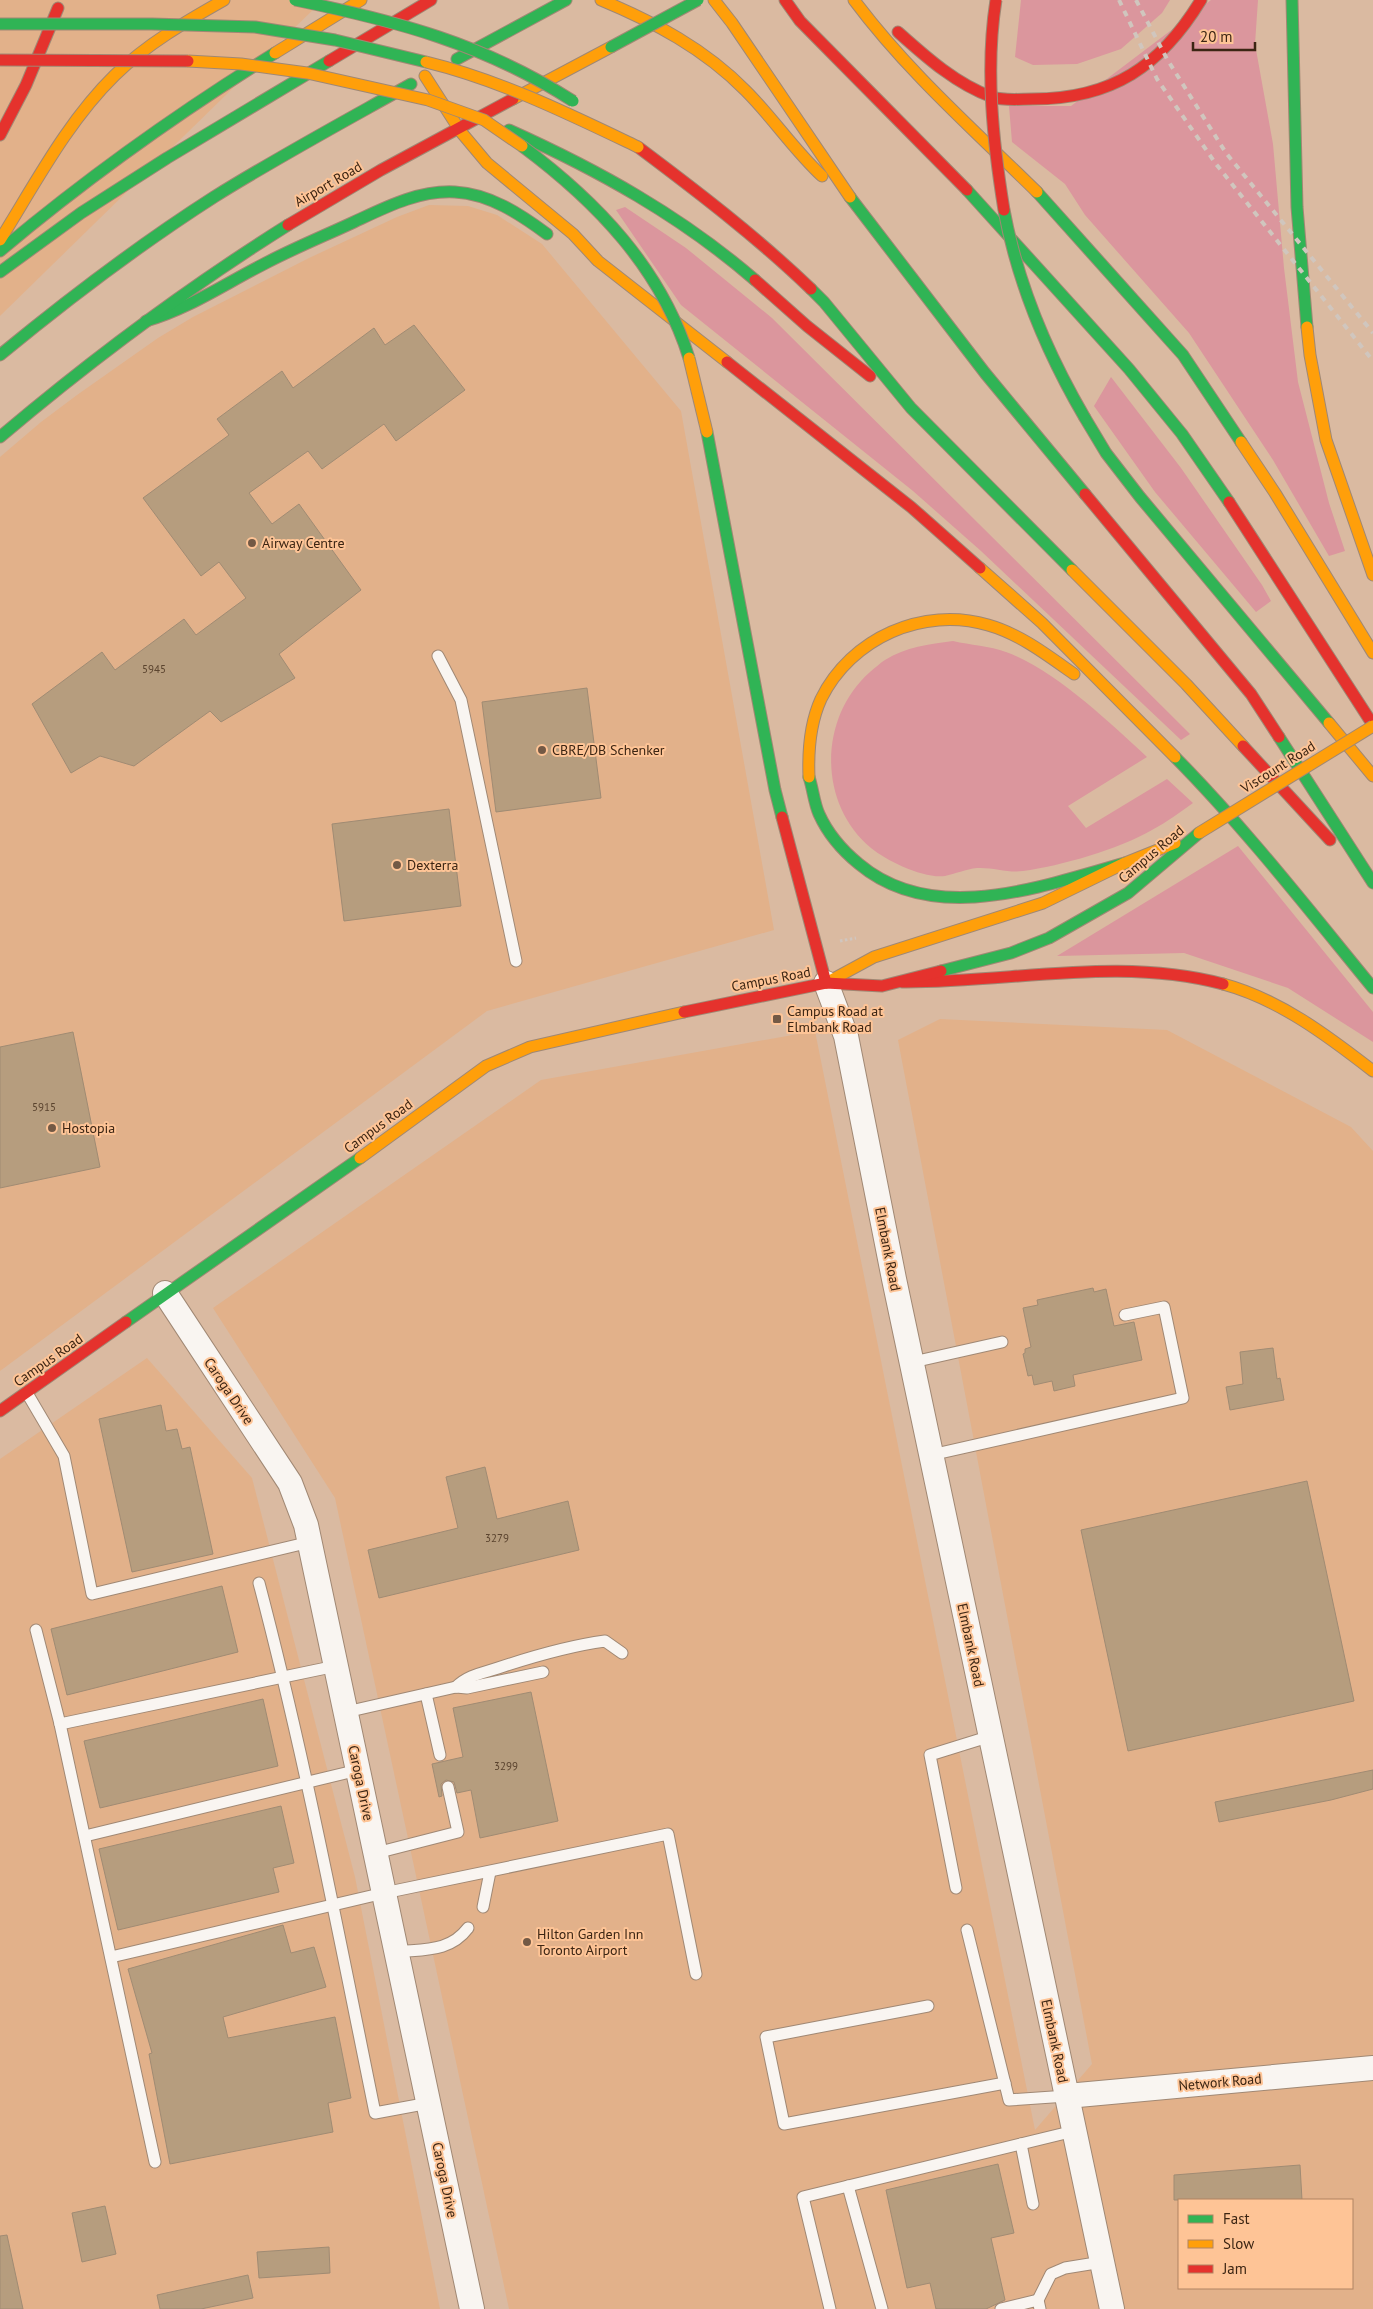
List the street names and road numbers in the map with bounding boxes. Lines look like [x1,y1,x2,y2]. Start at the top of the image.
street label: Airport Road [291,157,365,211]
street label: Viscount Road [1237,737,1319,798]
street label: Campus Road [1114,821,1188,887]
street label: Campus Road [730,962,812,996]
street label: Campus Road [340,1095,416,1157]
street label: Elmbank Road [871,1206,905,1292]
street label: Campus Road [10,1330,86,1390]
street label: Caroga Drive [200,1354,258,1428]
street label: Elmbank Road [953,1602,989,1688]
street label: Caroga Drive [344,1744,378,1822]
street label: Elmbank Road [1037,1998,1073,2084]
street label: Network Road [1178,2069,1262,2095]
street label: Caroga Drive [428,2141,462,2219]

